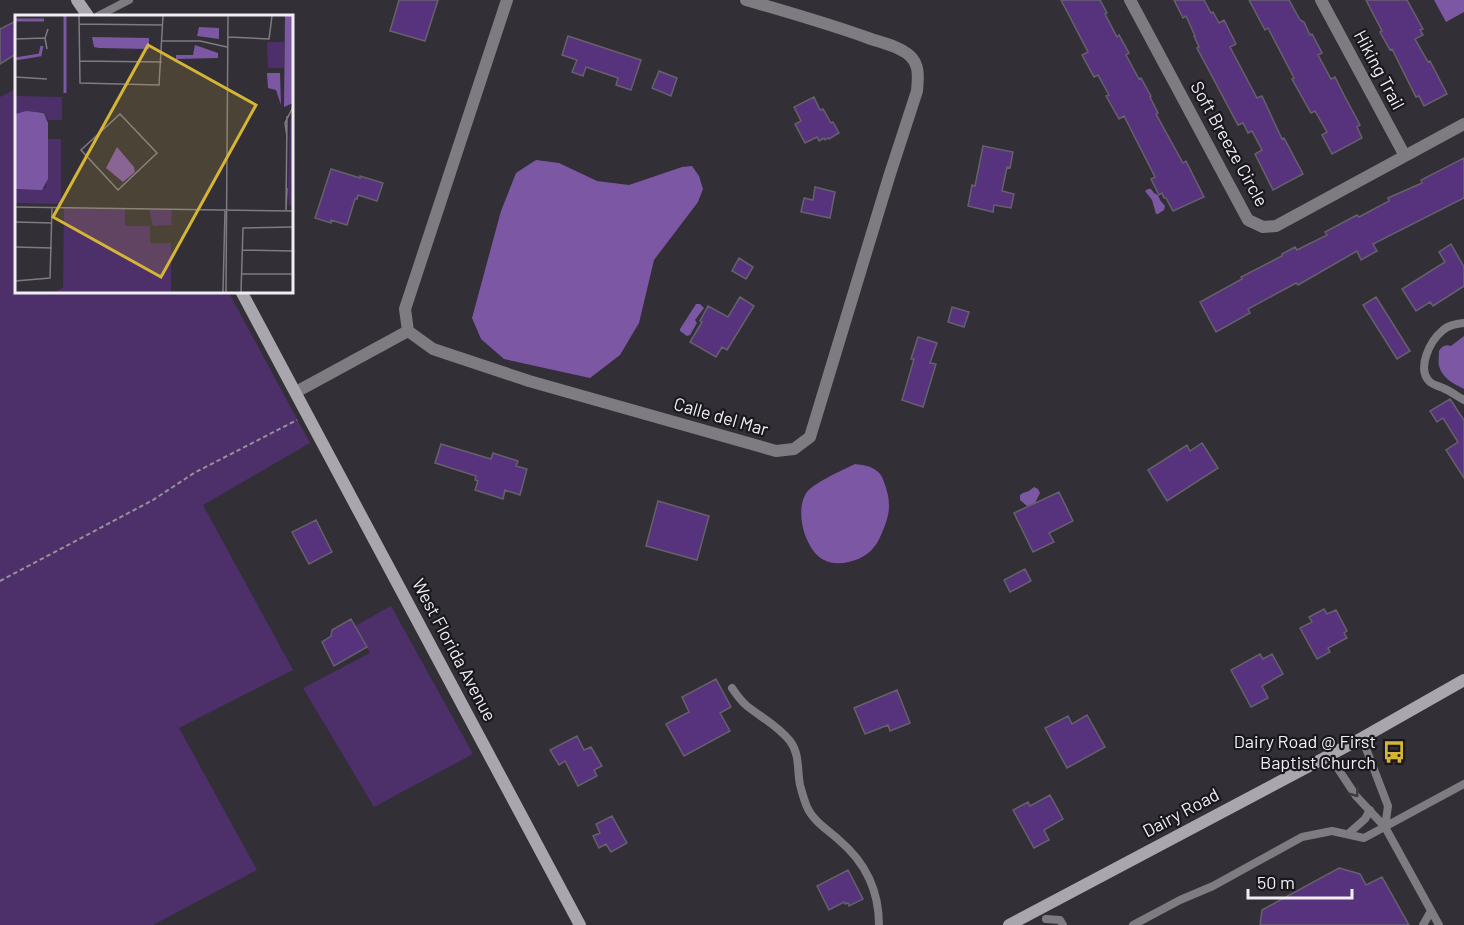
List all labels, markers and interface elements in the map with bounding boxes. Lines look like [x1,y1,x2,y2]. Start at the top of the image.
inset map [15,15,292,292]
street label: Hiking Trail [1350,26,1410,113]
street label: Soft Breeze Circle [1186,77,1273,210]
street label: Calle del Mar [671,392,771,440]
street label: West Florida Avenue [408,574,502,725]
place label: Dairy Road @ First Baptist Church [1234,730,1376,773]
bus stop icon: Dairy Road @ First Baptist Church [1381,739,1407,765]
street label: Dairy Road [1138,783,1223,841]
one-way arrow [1347,786,1358,797]
scale bar [1248,862,1352,900]
text: 50 m [1257,871,1295,893]

